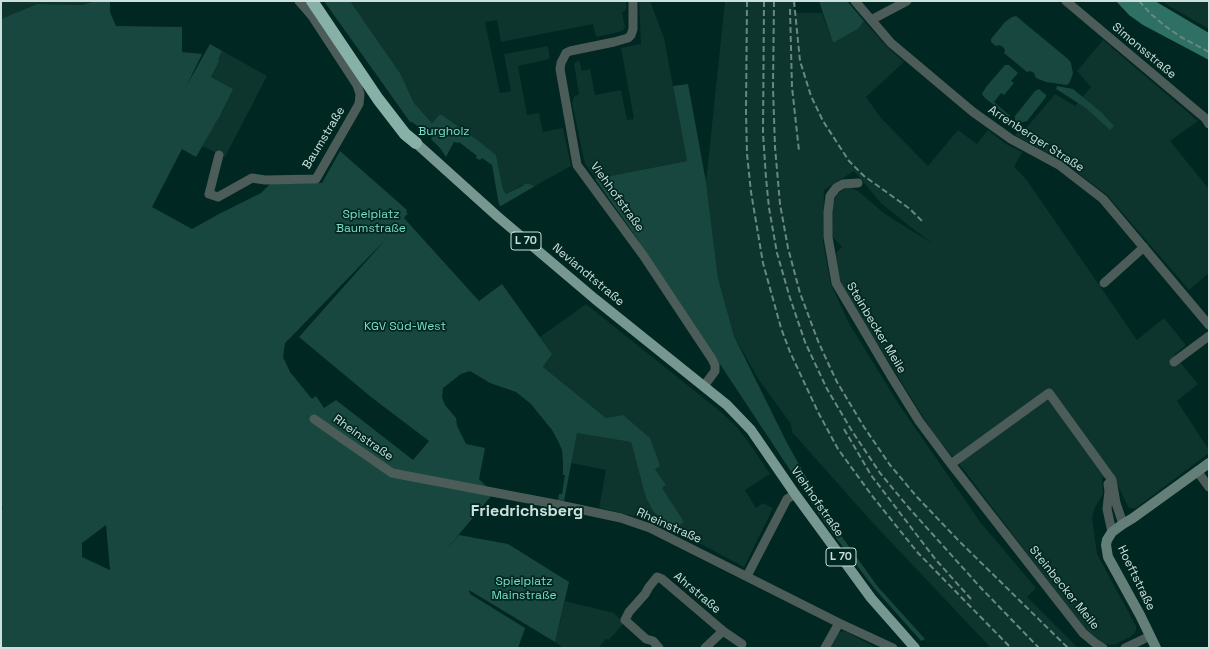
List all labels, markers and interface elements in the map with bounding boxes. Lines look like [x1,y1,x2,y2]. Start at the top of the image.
street label: Simonsstraße [1109,20,1179,82]
street label: Arrenberger Straße [985,103,1087,175]
street label: Baumstraße [300,104,348,172]
park label: Burgholz [418,125,470,139]
street label: Viehhofstraße [587,160,647,234]
park label: Spielplatz Baumstraße [336,208,406,236]
road number: L 70 [511,232,541,250]
street label: Neviandtstraße [549,241,627,309]
street label: Steinbecker Meile [843,280,909,376]
park label: KGV Süd-West [364,320,446,334]
street label: Rheinstraße [330,412,396,464]
street label: Viehhofstraße [788,464,846,540]
district label: Friedrichsberg [471,502,583,522]
street label: Rheinstraße [634,505,704,547]
street label: Steinbecker Meile [1026,543,1102,633]
street label: Hoeftstraße [1114,543,1158,613]
road number: L 70 [826,548,856,566]
street label: Ahrstraße [671,569,723,617]
park label: Spielplatz Mainstraße [491,575,557,603]

